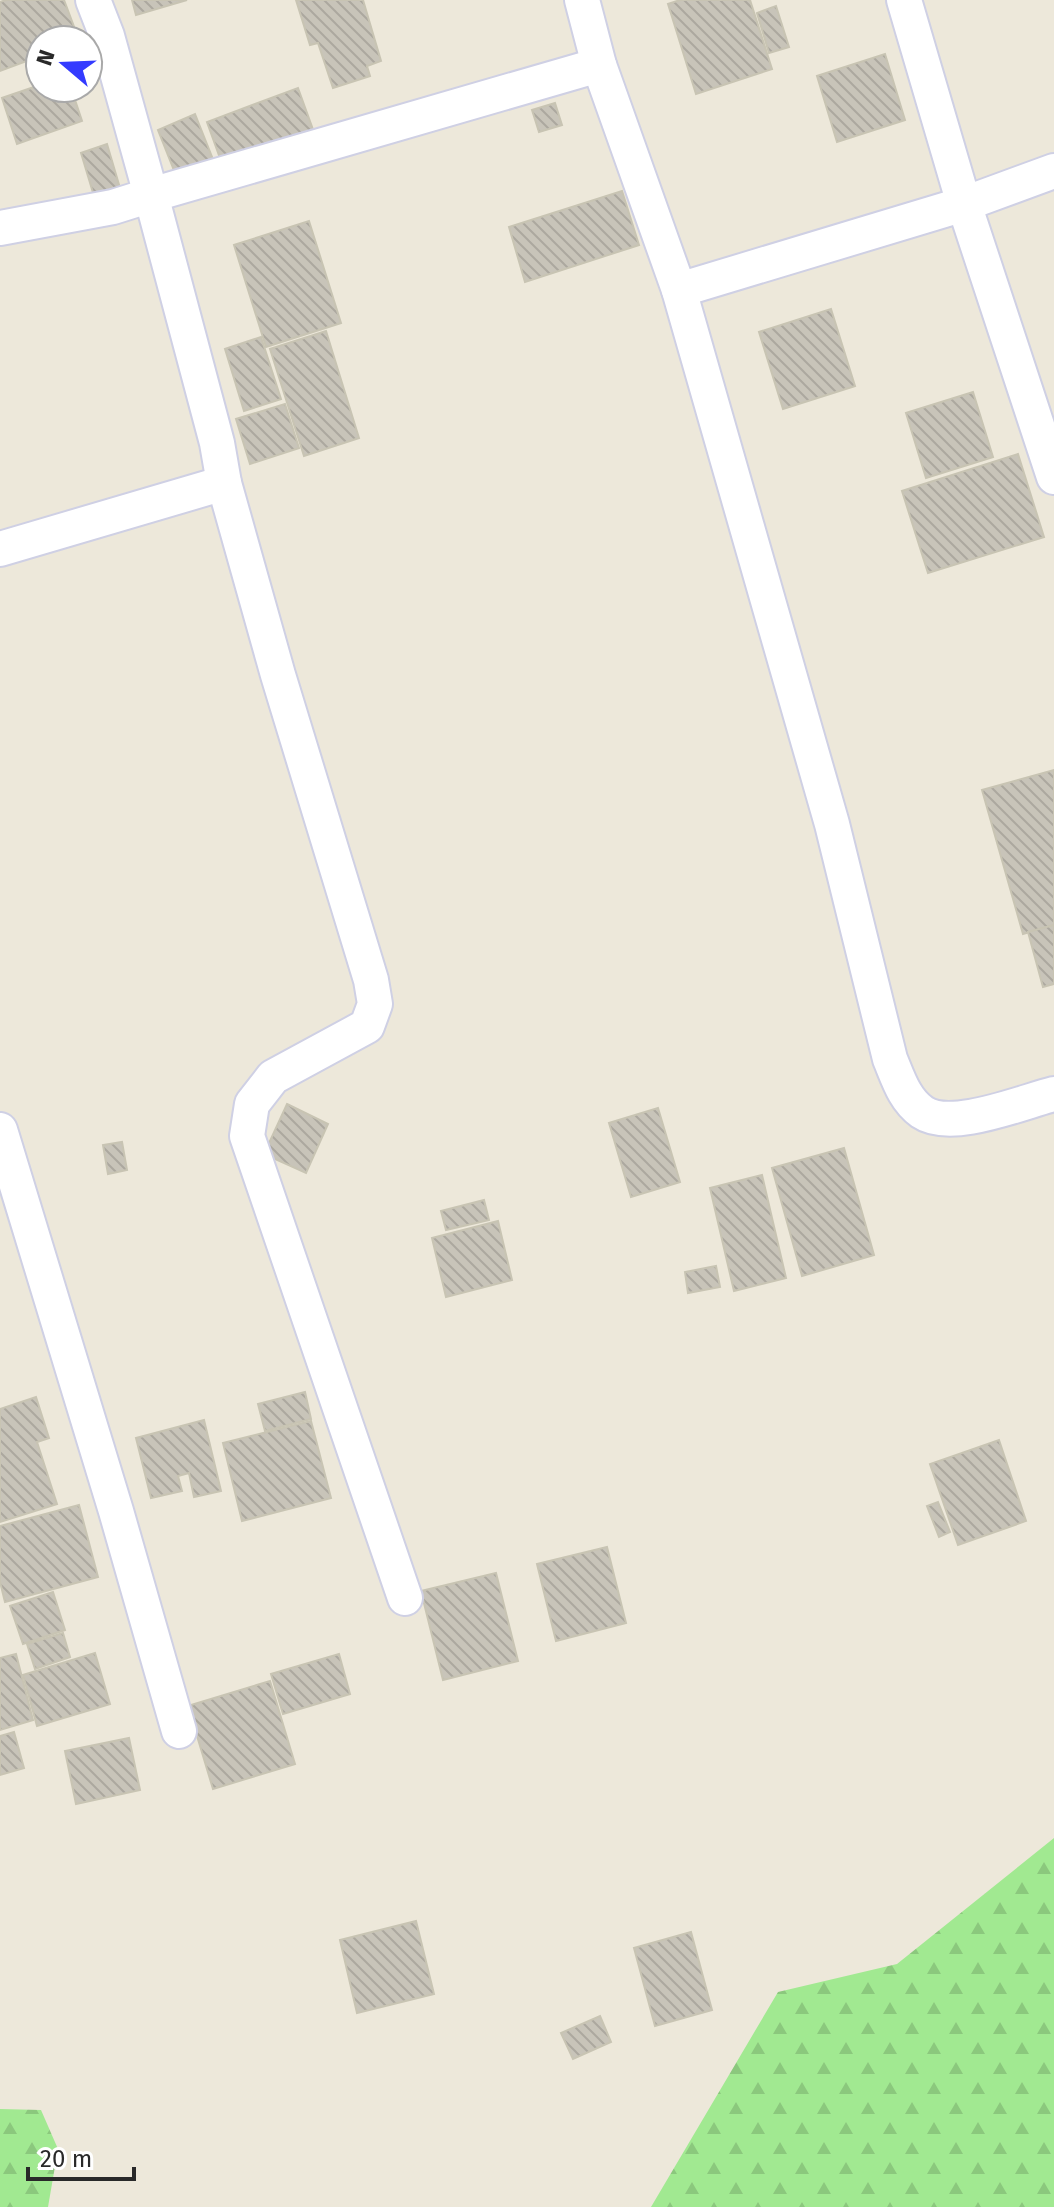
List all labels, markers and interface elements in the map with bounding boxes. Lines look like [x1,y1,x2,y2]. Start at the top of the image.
north arrow [24,24,104,104]
text: N [30,46,61,69]
scale bar [28,2131,134,2181]
text: 20 m [40,2145,92,2173]

